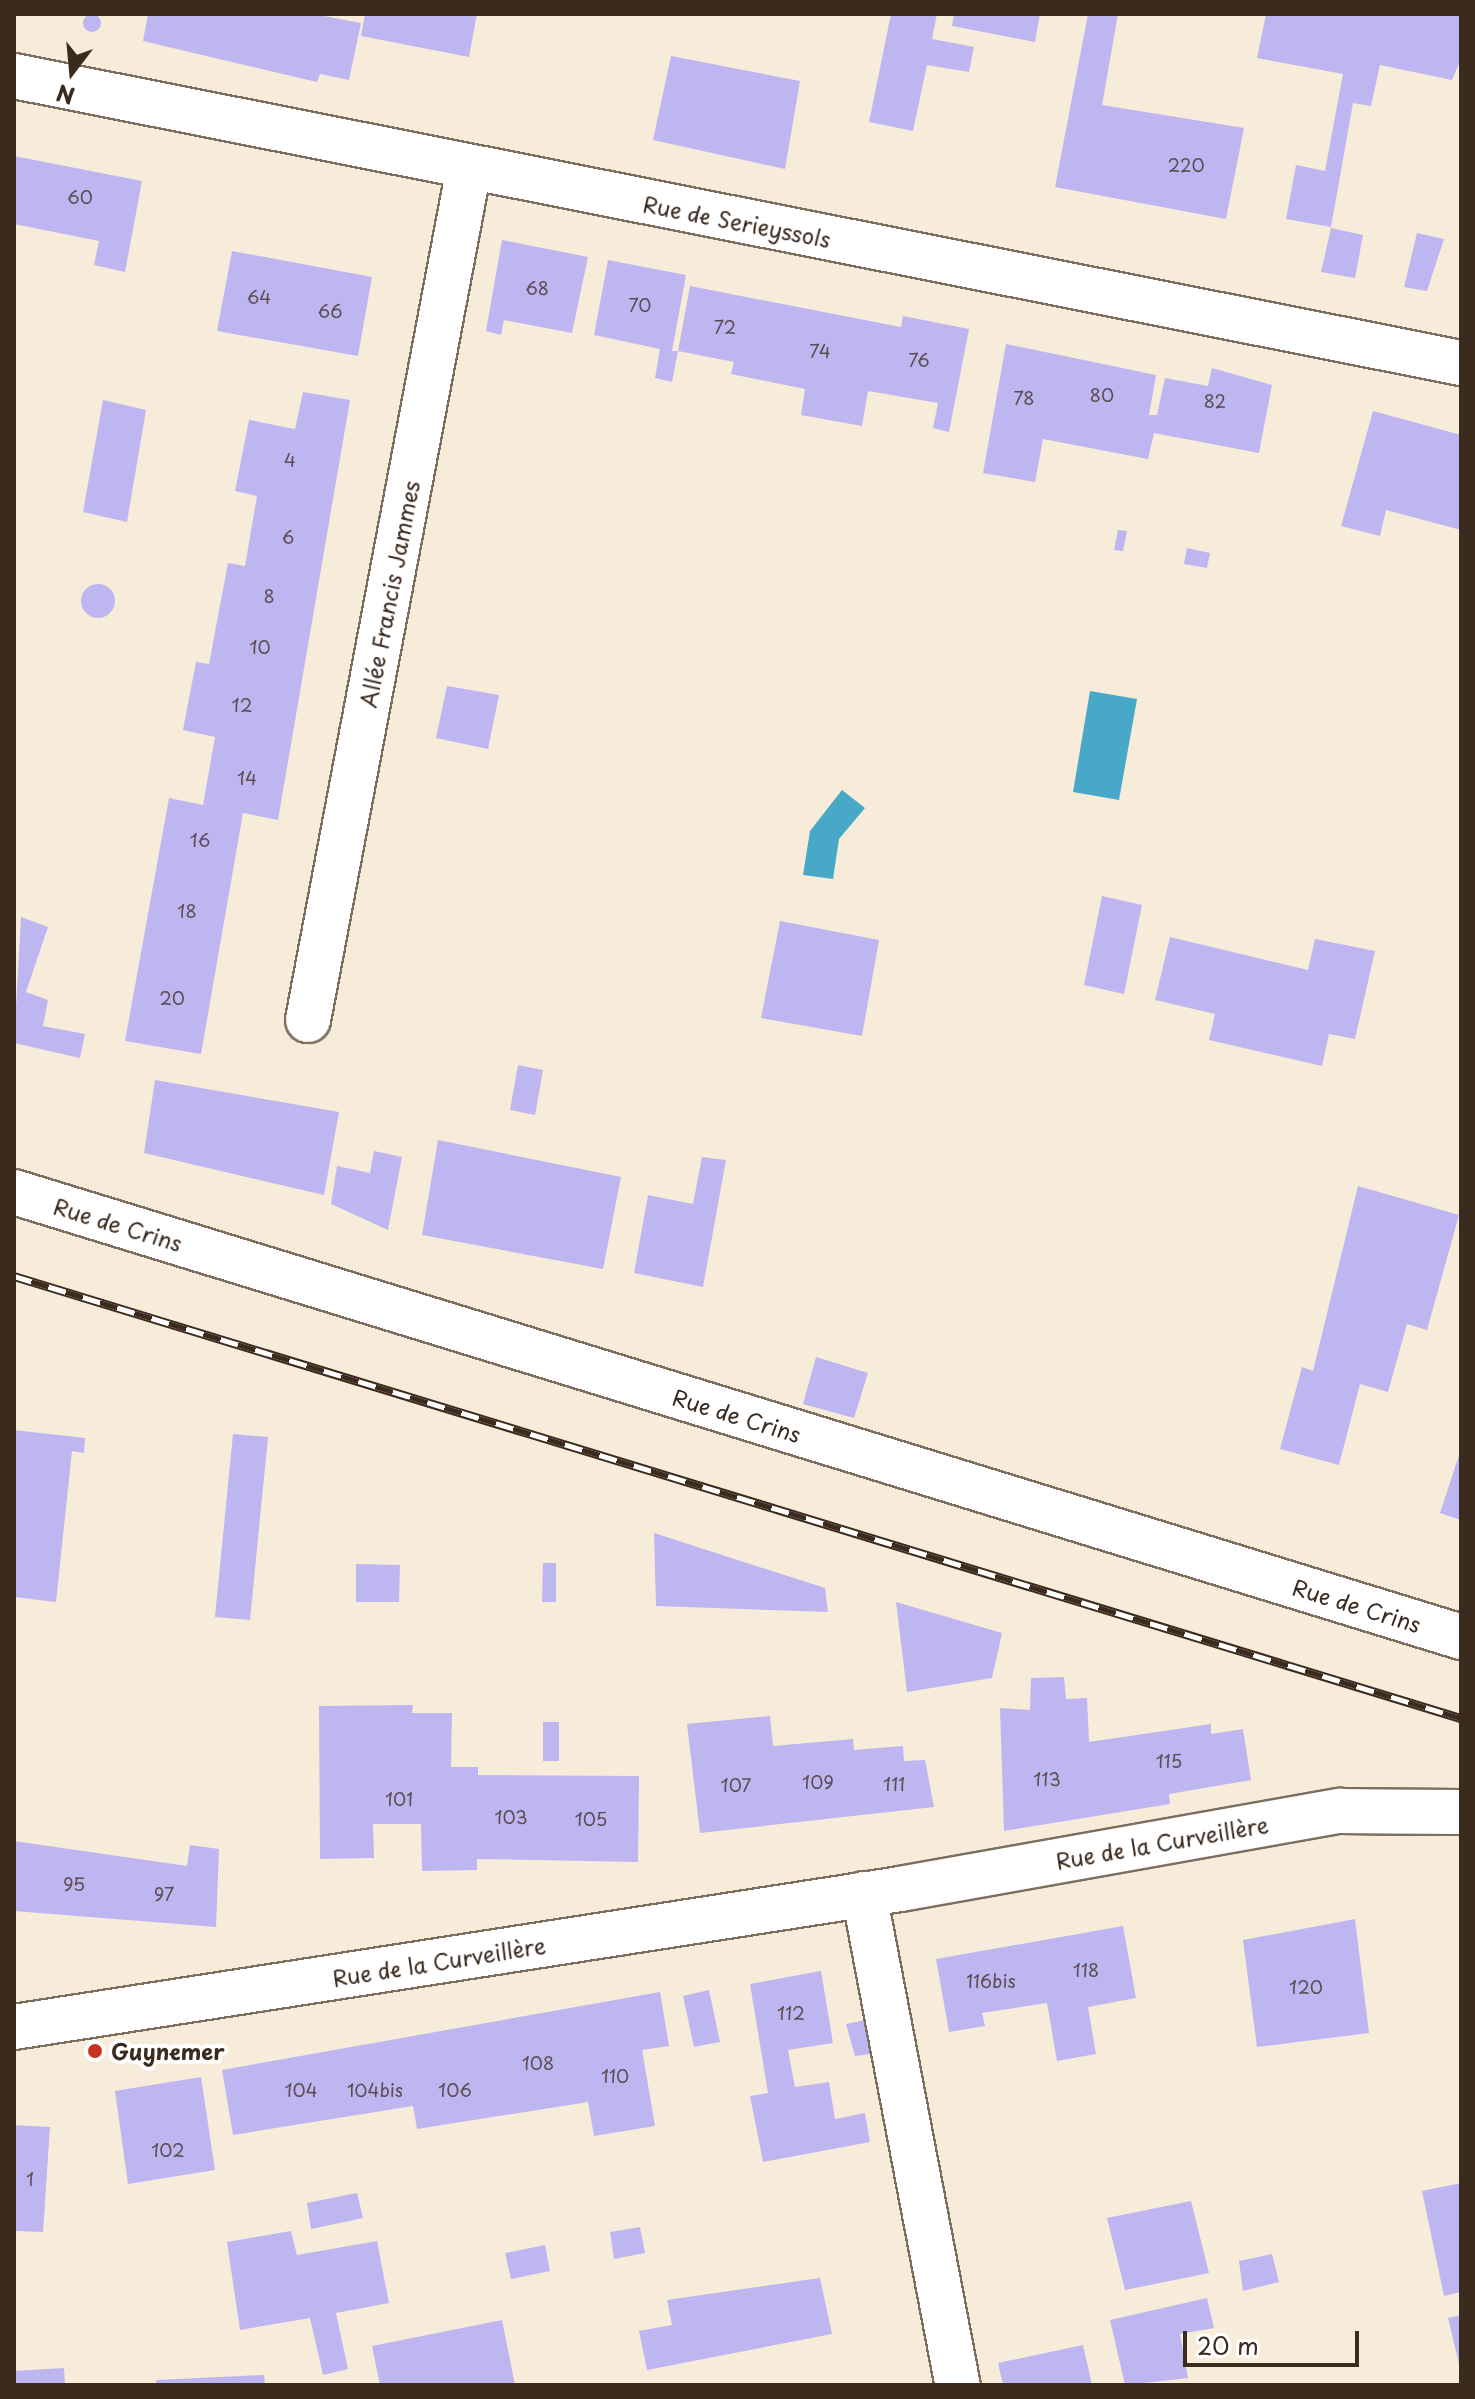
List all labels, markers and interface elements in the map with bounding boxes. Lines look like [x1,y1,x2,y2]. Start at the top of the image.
north arrow [32,32,112,112]
text: N [52,77,78,114]
house number: 220 [1167,154,1205,176]
house number: 60 [67,186,93,208]
street label: Rue de Serieyssols [639,190,835,252]
house number: 68 [525,277,549,299]
house number: 64 [247,286,271,308]
house number: 70 [629,294,651,316]
house number: 66 [318,300,342,322]
house number: 72 [714,316,736,338]
house number: 74 [809,340,831,362]
house number: 76 [908,349,930,371]
house number: 80 [1090,384,1114,406]
house number: 78 [1014,387,1034,409]
house number: 82 [1204,390,1226,412]
house number: 4 [284,449,296,471]
street label: Allée Francis Jammes [354,477,424,711]
house number: 6 [282,526,294,548]
house number: 8 [263,585,275,607]
house number: 10 [249,636,271,658]
house number: 12 [232,694,252,716]
house number: 14 [237,767,257,789]
house number: 16 [190,829,210,851]
house number: 18 [177,900,197,922]
house number: 20 [159,987,185,1009]
street label: Rue de Crins [50,1192,186,1256]
street label: Rue de Crins [669,1383,805,1447]
street label: Rue de Crins [1289,1573,1425,1637]
house number: 115 [1156,1750,1182,1772]
house number: 113 [1033,1768,1061,1790]
house number: 109 [802,1771,834,1793]
house number: 111 [883,1773,905,1795]
house number: 107 [721,1774,751,1796]
house number: 101 [385,1788,413,1810]
house number: 103 [494,1806,528,1828]
house number: 105 [575,1808,607,1830]
street label: Rue de la Curveillère [1051,1810,1273,1874]
house number: 95 [63,1873,85,1895]
house number: 97 [154,1883,174,1905]
street label: Rue de la Curveillère [328,1931,550,1991]
house number: 118 [1073,1959,1099,1981]
house number: 116bis [966,1970,1016,1992]
house number: 120 [1289,1976,1323,1998]
house number: 112 [777,2002,805,2024]
place label: Guynemer [111,2038,225,2064]
marker: Guynemer [86,2042,104,2060]
house number: 108 [522,2052,554,2074]
house number: 110 [601,2065,629,2087]
house number: 104 [284,2079,318,2101]
house number: 104bis [347,2079,403,2101]
house number: 106 [438,2079,472,2101]
house number: 102 [151,2139,185,2161]
house number: 1 [26,2168,34,2190]
scale bar [1187,2315,1363,2365]
text: 20 m [1197,2327,1259,2363]

